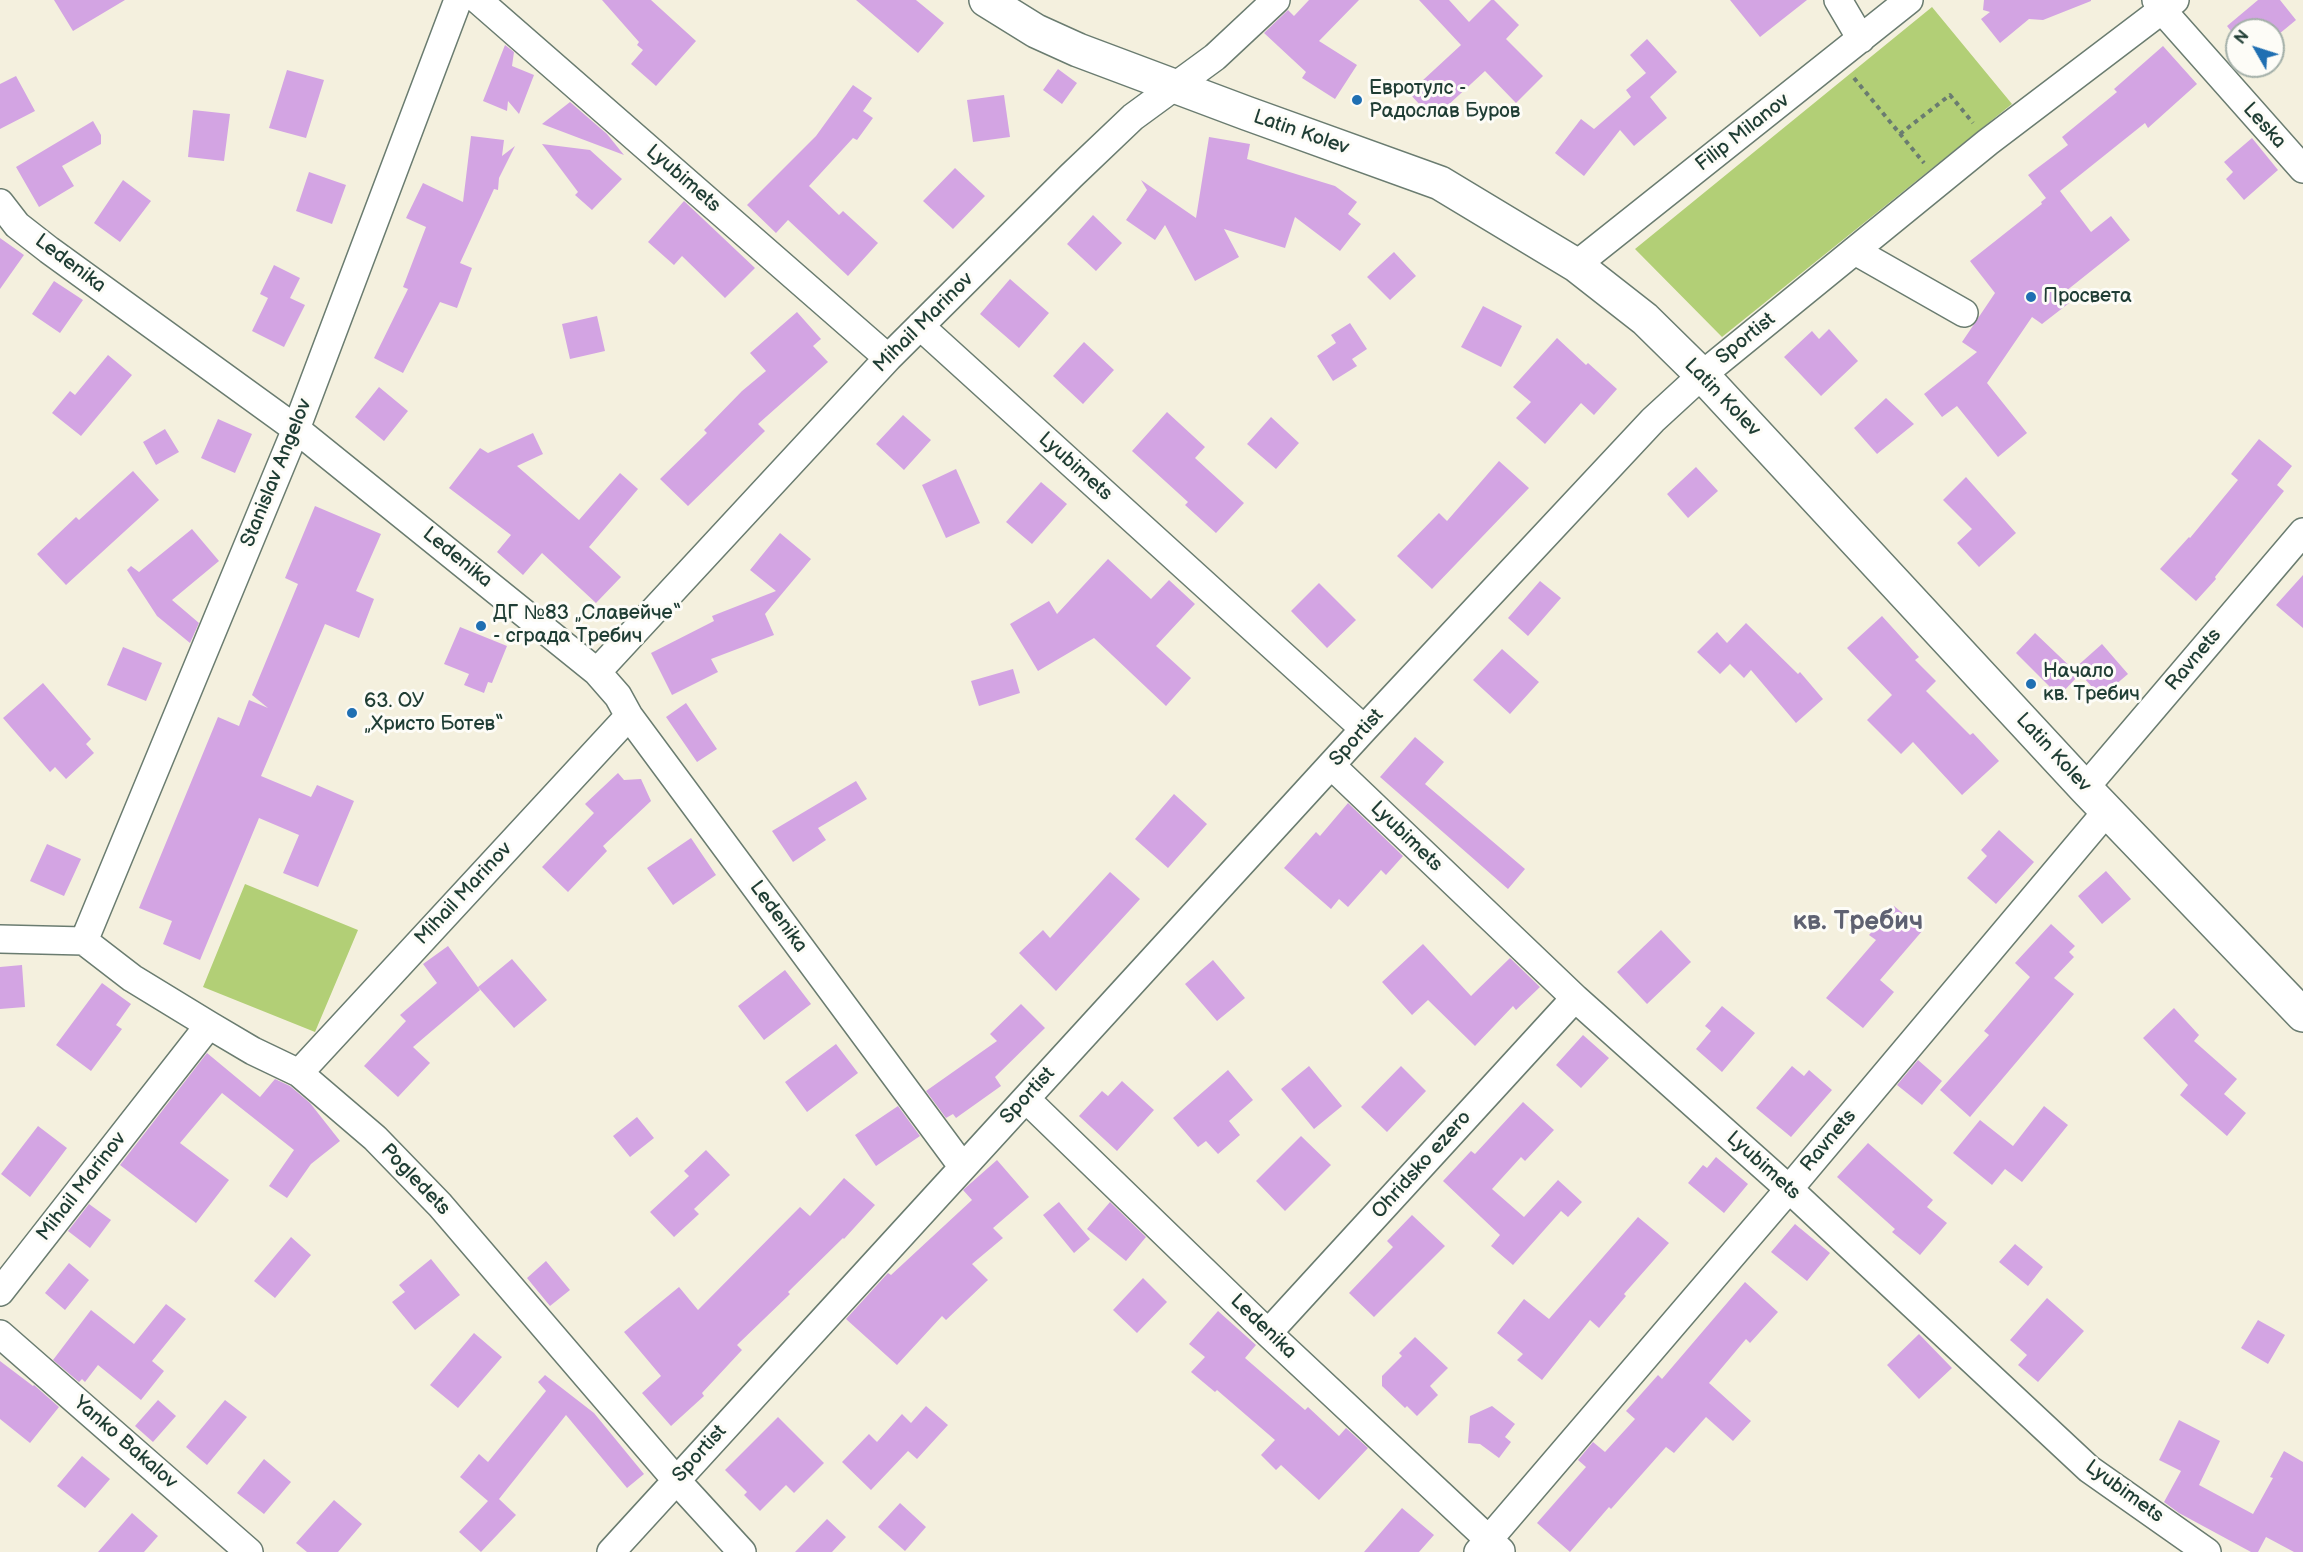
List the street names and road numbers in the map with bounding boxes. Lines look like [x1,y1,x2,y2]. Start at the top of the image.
street label: Filip Milanov [1691,89,1795,177]
street label: Leska [2237,98,2291,154]
street label: Latin Kolev [1250,105,1352,161]
street label: Lyubimets [641,140,725,218]
street label: Ledenika [30,229,110,299]
street label: Mihail Marinov [869,268,979,378]
street label: Sportist [1711,308,1781,370]
street label: Latin Kolev [1679,354,1765,442]
street label: Stanislav Angelov [236,395,318,551]
street label: Lyubimets [1033,428,1117,506]
street label: Ledenika [417,523,497,593]
street label: Ravnets [2161,624,2227,696]
street label: Sportist [1325,704,1389,772]
street label: Latin Kolev [2010,708,2096,798]
street label: Lyubimets [1365,797,1447,877]
street label: Mihail Marinov [410,838,518,950]
street label: Ledenika [744,876,812,958]
street label: Sportist [996,1062,1060,1130]
street label: Ravnets [1796,1105,1862,1177]
street label: Ohridsko ezero [1367,1106,1477,1224]
street label: Lyubimets [1721,1127,1805,1205]
street label: Mihail Marinov [32,1128,132,1246]
street label: Pogledets [375,1139,455,1221]
street label: Ledenika [1225,1290,1301,1364]
street label: Yanko Bakalov [68,1391,182,1495]
street label: Sportist [668,1420,732,1488]
street label: Lyubimets [2080,1456,2168,1528]

